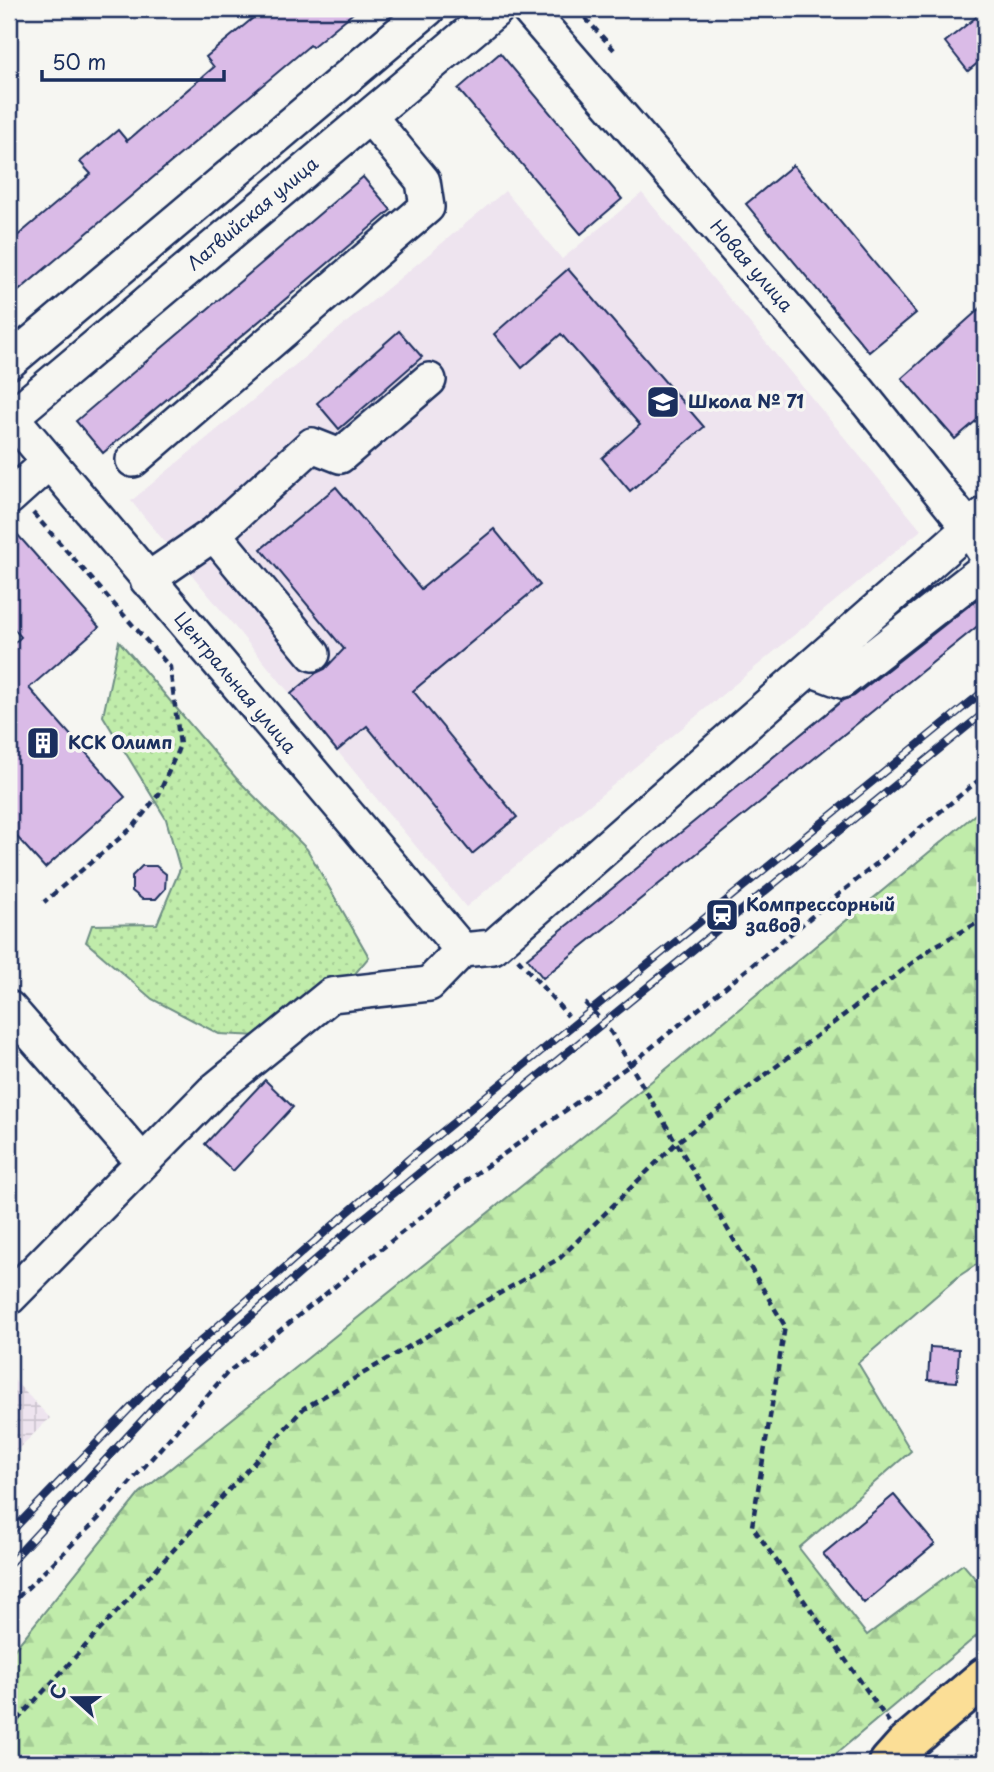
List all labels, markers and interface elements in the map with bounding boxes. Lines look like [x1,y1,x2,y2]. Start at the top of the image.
scale bar [42,38,224,82]
text: 50 m [52,45,106,77]
street label: Латвийская улица [180,149,324,276]
street label: Новая улица [704,213,800,318]
school or university icon: Школа № 71 [644,383,682,421]
place label: Школа № 71 [688,387,804,414]
street label: Центральная улица [169,605,304,759]
building icon: КСК Олимп [24,724,62,762]
place label: КСК Олимп [68,728,172,755]
place label: Компрессорный завод [745,890,895,938]
station icon: Компрессорный завод [703,896,741,934]
north arrow [38,1664,108,1734]
text: С [42,1680,73,1703]

